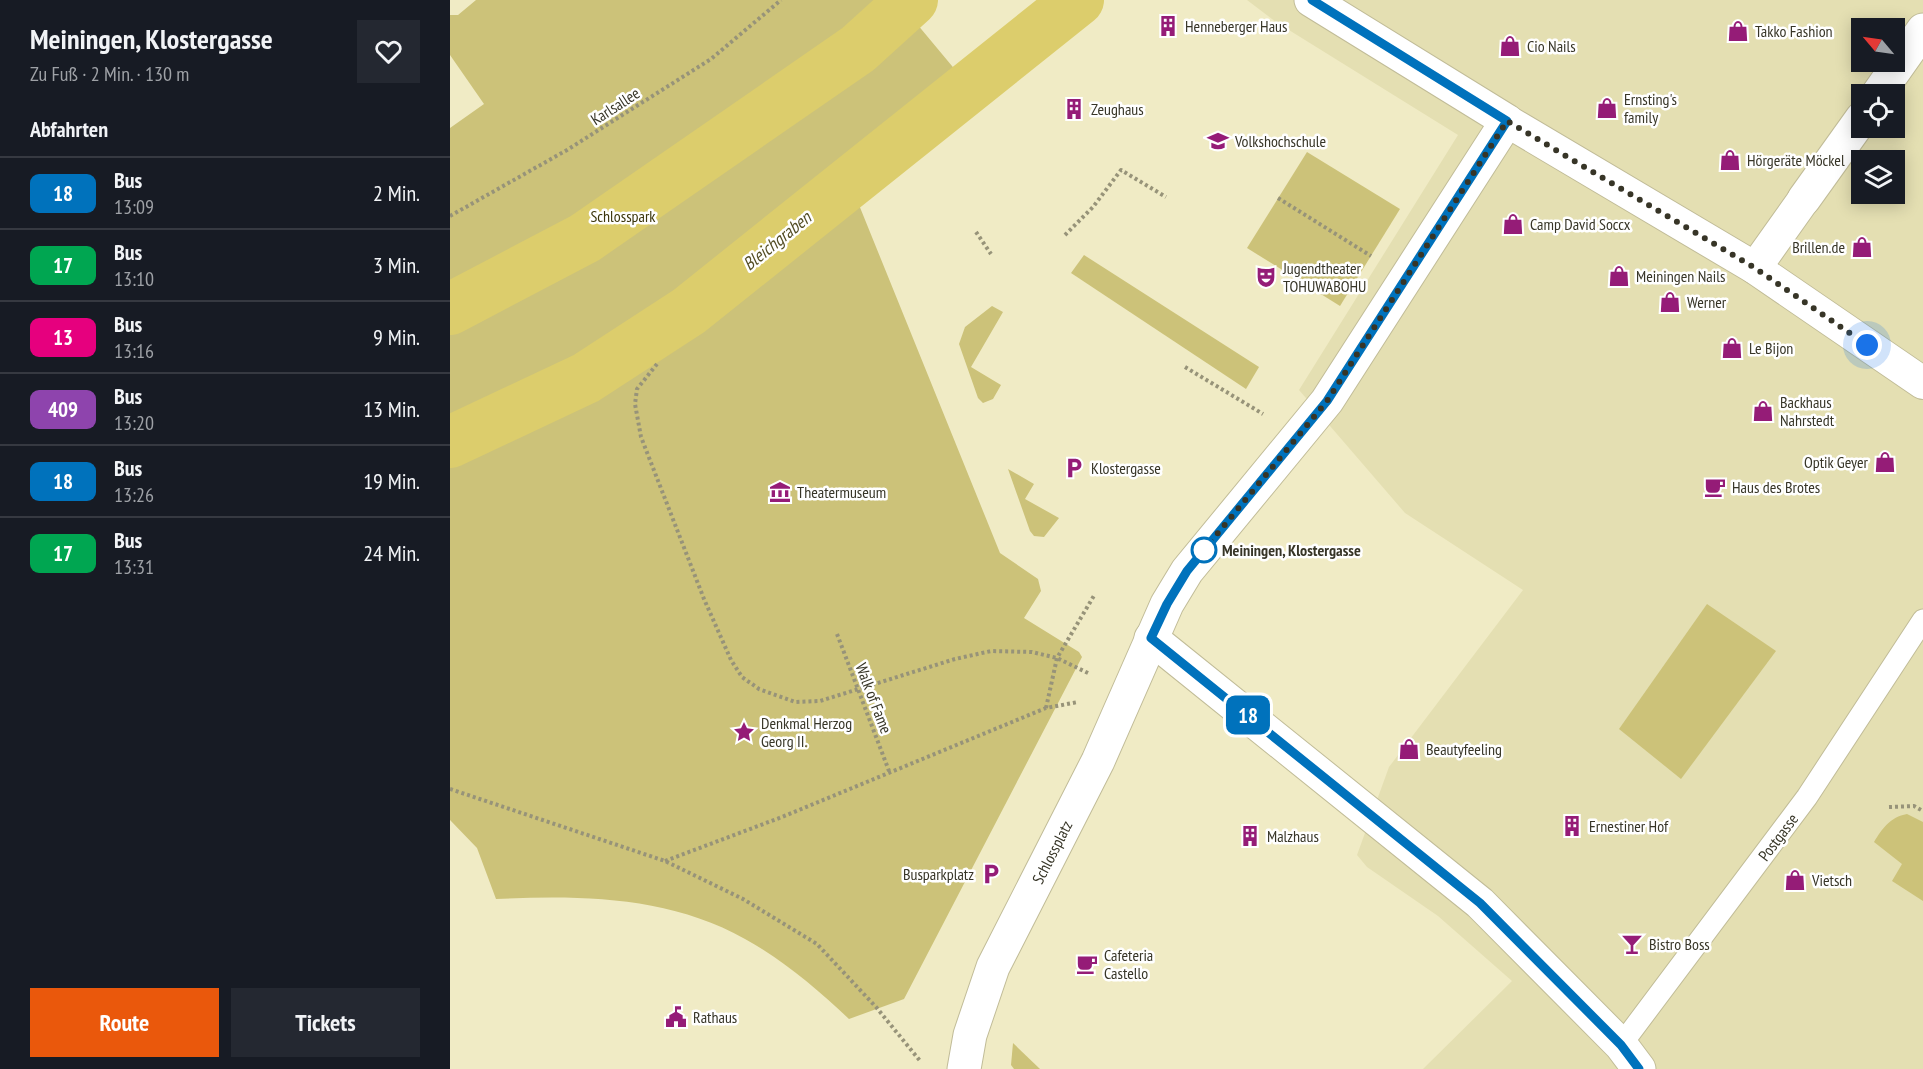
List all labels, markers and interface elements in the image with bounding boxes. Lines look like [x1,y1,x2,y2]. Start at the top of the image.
building icon: Henneberger Haus [1156,14,1180,38]
place label: Henneberger Haus [1185,16,1287,36]
north arrow [1851,18,1905,72]
map controls [1851,18,1905,204]
shop icon: Takko Fashion [1726,19,1750,43]
text: Meiningen, Klostergasse [30,20,273,57]
button: heart [357,20,420,83]
place label: Takko Fashion [1755,21,1833,41]
shop icon: Cio Nails [1498,34,1522,58]
place label: Cio Nails [1527,36,1576,56]
text: Zu Fuß · 2 Min. · 130 m [30,61,189,87]
street label: Karlsallee [587,83,643,129]
button: locate [1851,84,1905,138]
place label: Ernsting's family [1624,89,1677,127]
shop icon: Ernsting's family [1595,96,1619,120]
building icon: Zeughaus [1062,97,1086,121]
place label: Zeughaus [1091,99,1144,119]
text: Abfahrten [30,115,108,143]
school or university icon: Volkshochschule [1206,129,1230,153]
place label: Volkshochschule [1234,131,1326,151]
shop icon: Hörgeräte Möckel [1718,148,1742,172]
place label: Hörgeräte Möckel [1747,150,1845,170]
button: layers [1851,150,1905,204]
text: Bus [114,166,142,194]
text: 2 Min. [373,179,420,207]
text: 18 [53,180,73,207]
text: 13:09 [114,194,154,220]
water label: Bleichgraben [738,205,816,275]
park label: Schlosspark [591,206,656,226]
shop icon: Camp David Soccx [1501,212,1525,236]
place label: Camp David Soccx [1530,214,1631,234]
shop icon: Brillen.de [1850,235,1874,259]
place label: Brillen.de [1792,237,1845,257]
text: Bus [114,238,142,266]
text: 3 Min. [373,251,420,279]
text: 17 [53,252,73,279]
place label: Jugendtheater TOHUWABOHU [1282,258,1366,296]
shop icon: Meiningen Nails [1607,264,1631,288]
theatre icon: Jugendtheater TOHUWABOHU [1254,265,1278,289]
text: 13:10 [114,266,154,292]
place label: Meiningen Nails [1636,266,1725,286]
shop icon: Werner [1658,290,1682,314]
place label: Werner [1687,292,1727,312]
text: Bus [114,310,142,338]
text: 9 Min. [373,323,420,351]
text: 13 [53,324,73,351]
your location [1852,330,1882,360]
shop icon: Le Bijon [1720,336,1744,360]
text: 13:16 [114,338,154,364]
place label: Le Bijon [1749,338,1793,358]
text: Bus [114,382,142,410]
place label: Backhaus Nahrstedt [1780,392,1835,430]
text: 13 Min. [363,395,420,423]
text: 409 [48,396,78,423]
shop icon: Backhaus Nahrstedt [1751,399,1775,423]
text: 13:20 [114,410,154,436]
shop icon: Optik Geyer [1873,450,1897,474]
place label: Optik Geyer [1804,452,1869,472]
text: Bus [114,454,142,482]
parking icon: Klostergasse [1062,456,1086,480]
place label: Klostergasse [1091,458,1161,478]
text: 19 Min. [363,467,420,495]
text: 18 [53,468,73,495]
cafe icon: Haus des Brotes [1703,475,1727,499]
place label: Haus des Brotes [1732,477,1820,497]
museum icon: Theatermuseum [768,480,792,504]
text: 13:26 [114,482,154,508]
place label: Theatermuseum [797,482,886,502]
text: Bus [114,526,142,554]
marker: Meiningen, Klostergasse [1191,537,1217,563]
text: 24 Min. [363,539,420,567]
text: 17 [53,540,73,567]
place label: Meiningen, Klostergasse [1222,540,1361,560]
text: 13:31 [114,554,154,580]
street label: Walk of Fame [851,660,897,736]
line badge: 18 [1221,696,1275,734]
text: 18 [1238,702,1258,729]
place label: Denkmal Herzog Georg II. [761,713,852,751]
place icon: Denkmal Herzog Georg II. [732,720,756,744]
shop icon: Beautyfeeling [1397,737,1421,761]
place label: Beautyfeeling [1426,739,1502,759]
street label: Postgasse [1754,809,1802,865]
building icon: Ernestiner Hof [1560,814,1584,838]
place label: Ernestiner Hof [1589,816,1669,836]
street label: Schlossplatz [1028,817,1077,887]
building icon: Malzhaus [1238,824,1262,848]
place label: Malzhaus [1267,826,1319,846]
parking icon: Busparkplatz [979,862,1003,886]
place label: Busparkplatz [903,864,974,884]
shop icon: Vietsch [1783,868,1807,892]
place label: Vietsch [1811,870,1852,890]
bar icon: Bistro Boss [1620,932,1644,956]
place label: Bistro Boss [1649,934,1710,954]
place label: Cafeteria Castello [1104,945,1153,983]
cafe icon: Cafeteria Castello [1075,952,1099,976]
button: Route [30,988,219,1057]
button: Tickets [231,988,420,1057]
public building icon: Rathaus [664,1005,688,1029]
place label: Rathaus [693,1007,737,1027]

